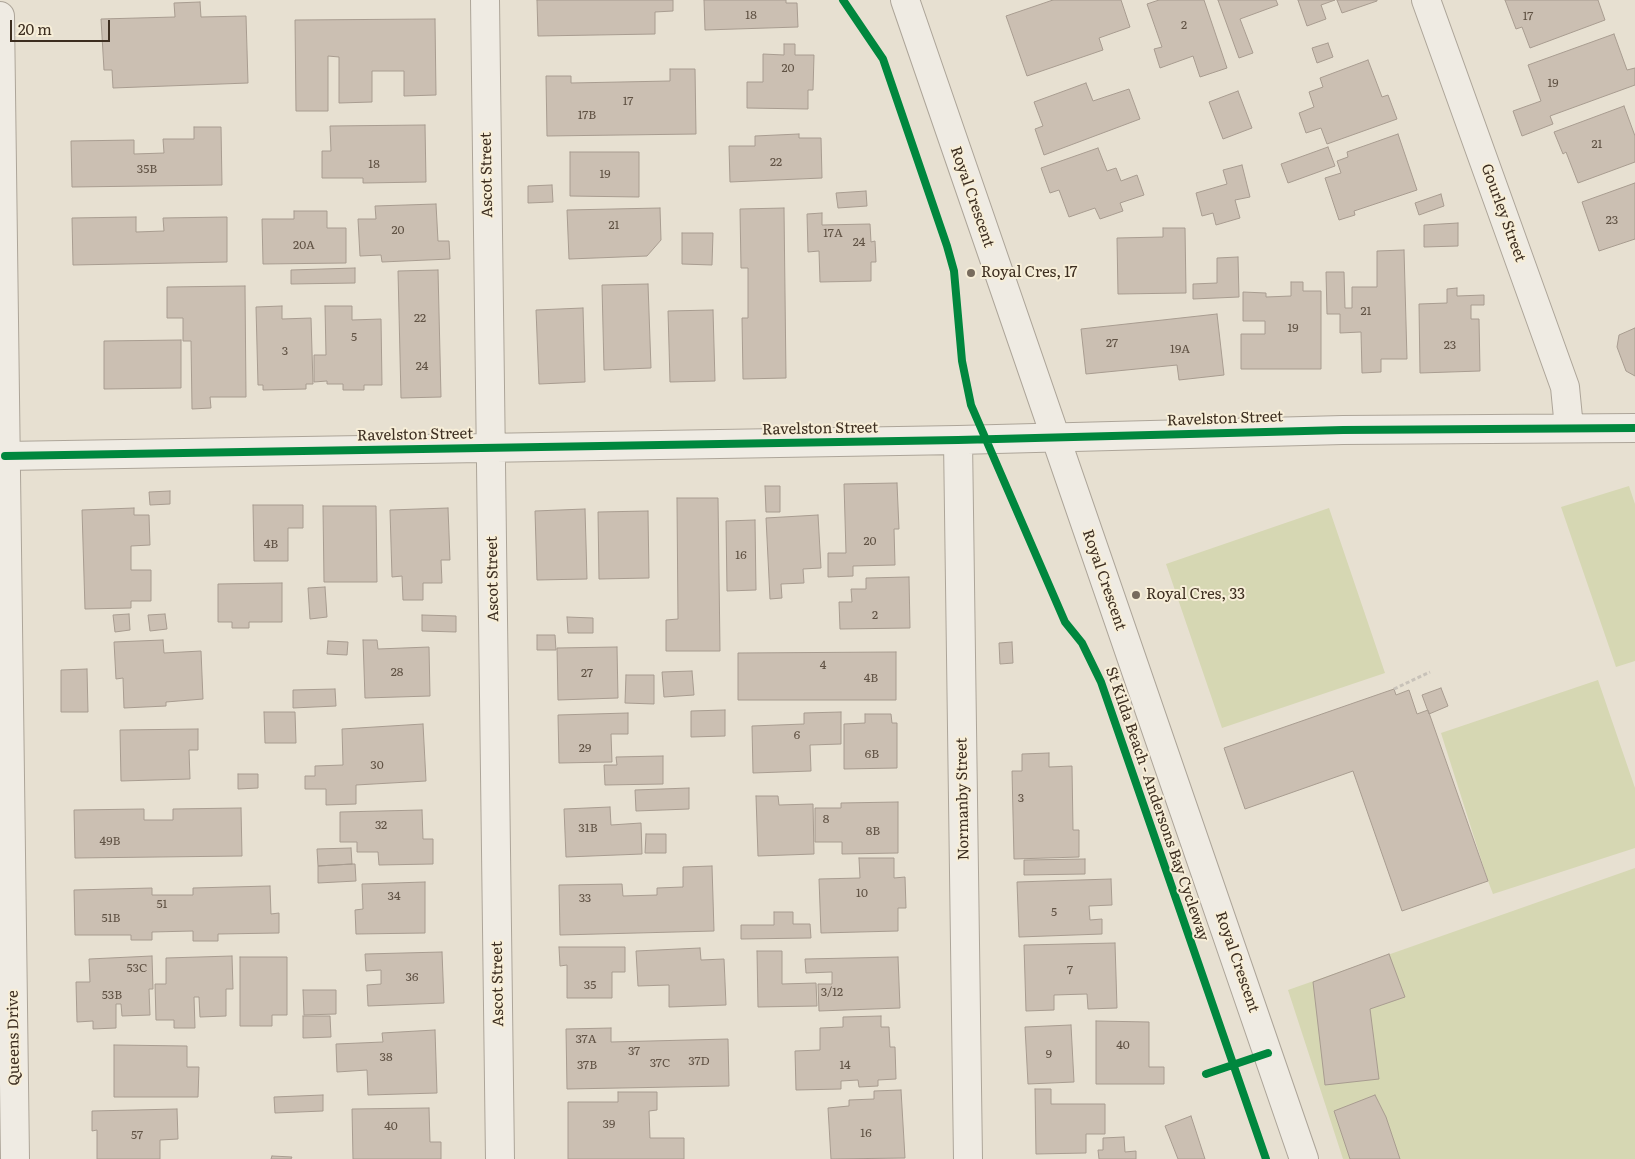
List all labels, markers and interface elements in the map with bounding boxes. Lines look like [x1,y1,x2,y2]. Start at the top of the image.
house number: 18 [745,8,757,22]
house number: 17 [1523,9,1533,23]
scale bar [12,10,112,42]
text: 20 m [18,17,52,40]
house number: 2 [1181,18,1187,32]
house number: 20 [781,61,795,75]
house number: 19 [1547,76,1559,90]
house number: 17 [623,94,633,108]
house number: 17B [578,108,596,122]
street label: Ascot Street [477,132,497,218]
house number: 21 [1592,137,1602,151]
street label: Royal Crescent [946,144,998,250]
house number: 22 [770,155,782,169]
house number: 18 [368,157,380,171]
street label: Gourley Street [1477,161,1529,265]
house number: 35B [137,162,157,176]
house number: 19 [599,167,611,181]
house number: 23 [1606,213,1618,227]
house number: 21 [609,218,619,232]
house number: 20 [391,223,405,237]
house number: 17A [823,226,843,240]
house number: 24 [853,235,865,249]
house number: 20A [293,238,315,252]
place label: Royal Cres, 17 [981,264,1077,282]
marker: Royal Cres, 17 [965,267,977,279]
house number: 21 [1361,304,1371,318]
house number: 22 [414,311,426,325]
house number: 19 [1287,321,1299,335]
house number: 5 [351,330,357,344]
house number: 27 [1106,336,1118,350]
house number: 23 [1444,338,1456,352]
house number: 19A [1170,342,1190,356]
house number: 3 [282,344,288,358]
house number: 24 [416,359,428,373]
street label: Ravelston Street [1167,408,1283,430]
street label: Ravelston Street [762,419,878,439]
street label: Ravelston Street [357,425,473,445]
street label: Royal Crescent [1078,527,1130,633]
house number: 20 [863,534,877,548]
street label: Ascot Street [483,536,503,622]
house number: 4B [264,537,278,551]
house number: 16 [735,548,747,562]
place label: Royal Cres, 33 [1146,586,1245,604]
marker: Royal Cres, 33 [1130,589,1142,601]
house number: 2 [872,608,878,622]
house number: 4 [820,658,826,672]
house number: 28 [391,665,403,679]
street label: St Kilda Beach - Andersons Bay Cycleway [1101,665,1213,943]
house number: 27 [581,666,593,680]
house number: 4B [864,671,878,685]
house number: 6 [794,728,800,742]
street label: Normanby Street [953,737,973,861]
house number: 29 [579,741,591,755]
house number: 6B [865,747,879,761]
house number: 30 [370,758,384,772]
house number: 3 [1018,791,1024,805]
house number: 8 [823,812,829,826]
house number: 32 [375,818,387,832]
house number: 31B [578,821,598,835]
house number: 8B [866,824,880,838]
house number: 49B [100,834,120,848]
house number: 10 [856,886,868,900]
house number: 34 [387,889,401,903]
house number: 33 [579,891,591,905]
house number: 51 [157,897,167,911]
house number: 5 [1051,905,1057,919]
street label: Royal Crescent [1211,909,1263,1015]
house number: 51B [102,911,120,925]
street label: Ascot Street [488,941,508,1027]
house number: 53C [127,961,147,975]
house number: 7 [1067,963,1073,977]
house number: 36 [406,970,418,984]
house number: 35 [584,978,596,992]
house number: 3/12 [821,985,843,999]
house number: 53B [102,988,122,1002]
street label: Queens Drive [4,990,24,1086]
house number: 37A [575,1032,597,1046]
house number: 40 [1116,1038,1130,1052]
house number: 37 [628,1044,640,1058]
house number: 9 [1046,1047,1052,1061]
house number: 38 [379,1050,393,1064]
house number: 37D [688,1054,710,1068]
house number: 37C [650,1056,670,1070]
house number: 37B [577,1058,597,1072]
house number: 14 [839,1058,851,1072]
house number: 39 [603,1117,615,1131]
house number: 40 [384,1119,398,1133]
house number: 16 [860,1126,872,1140]
house number: 57 [131,1128,143,1142]

